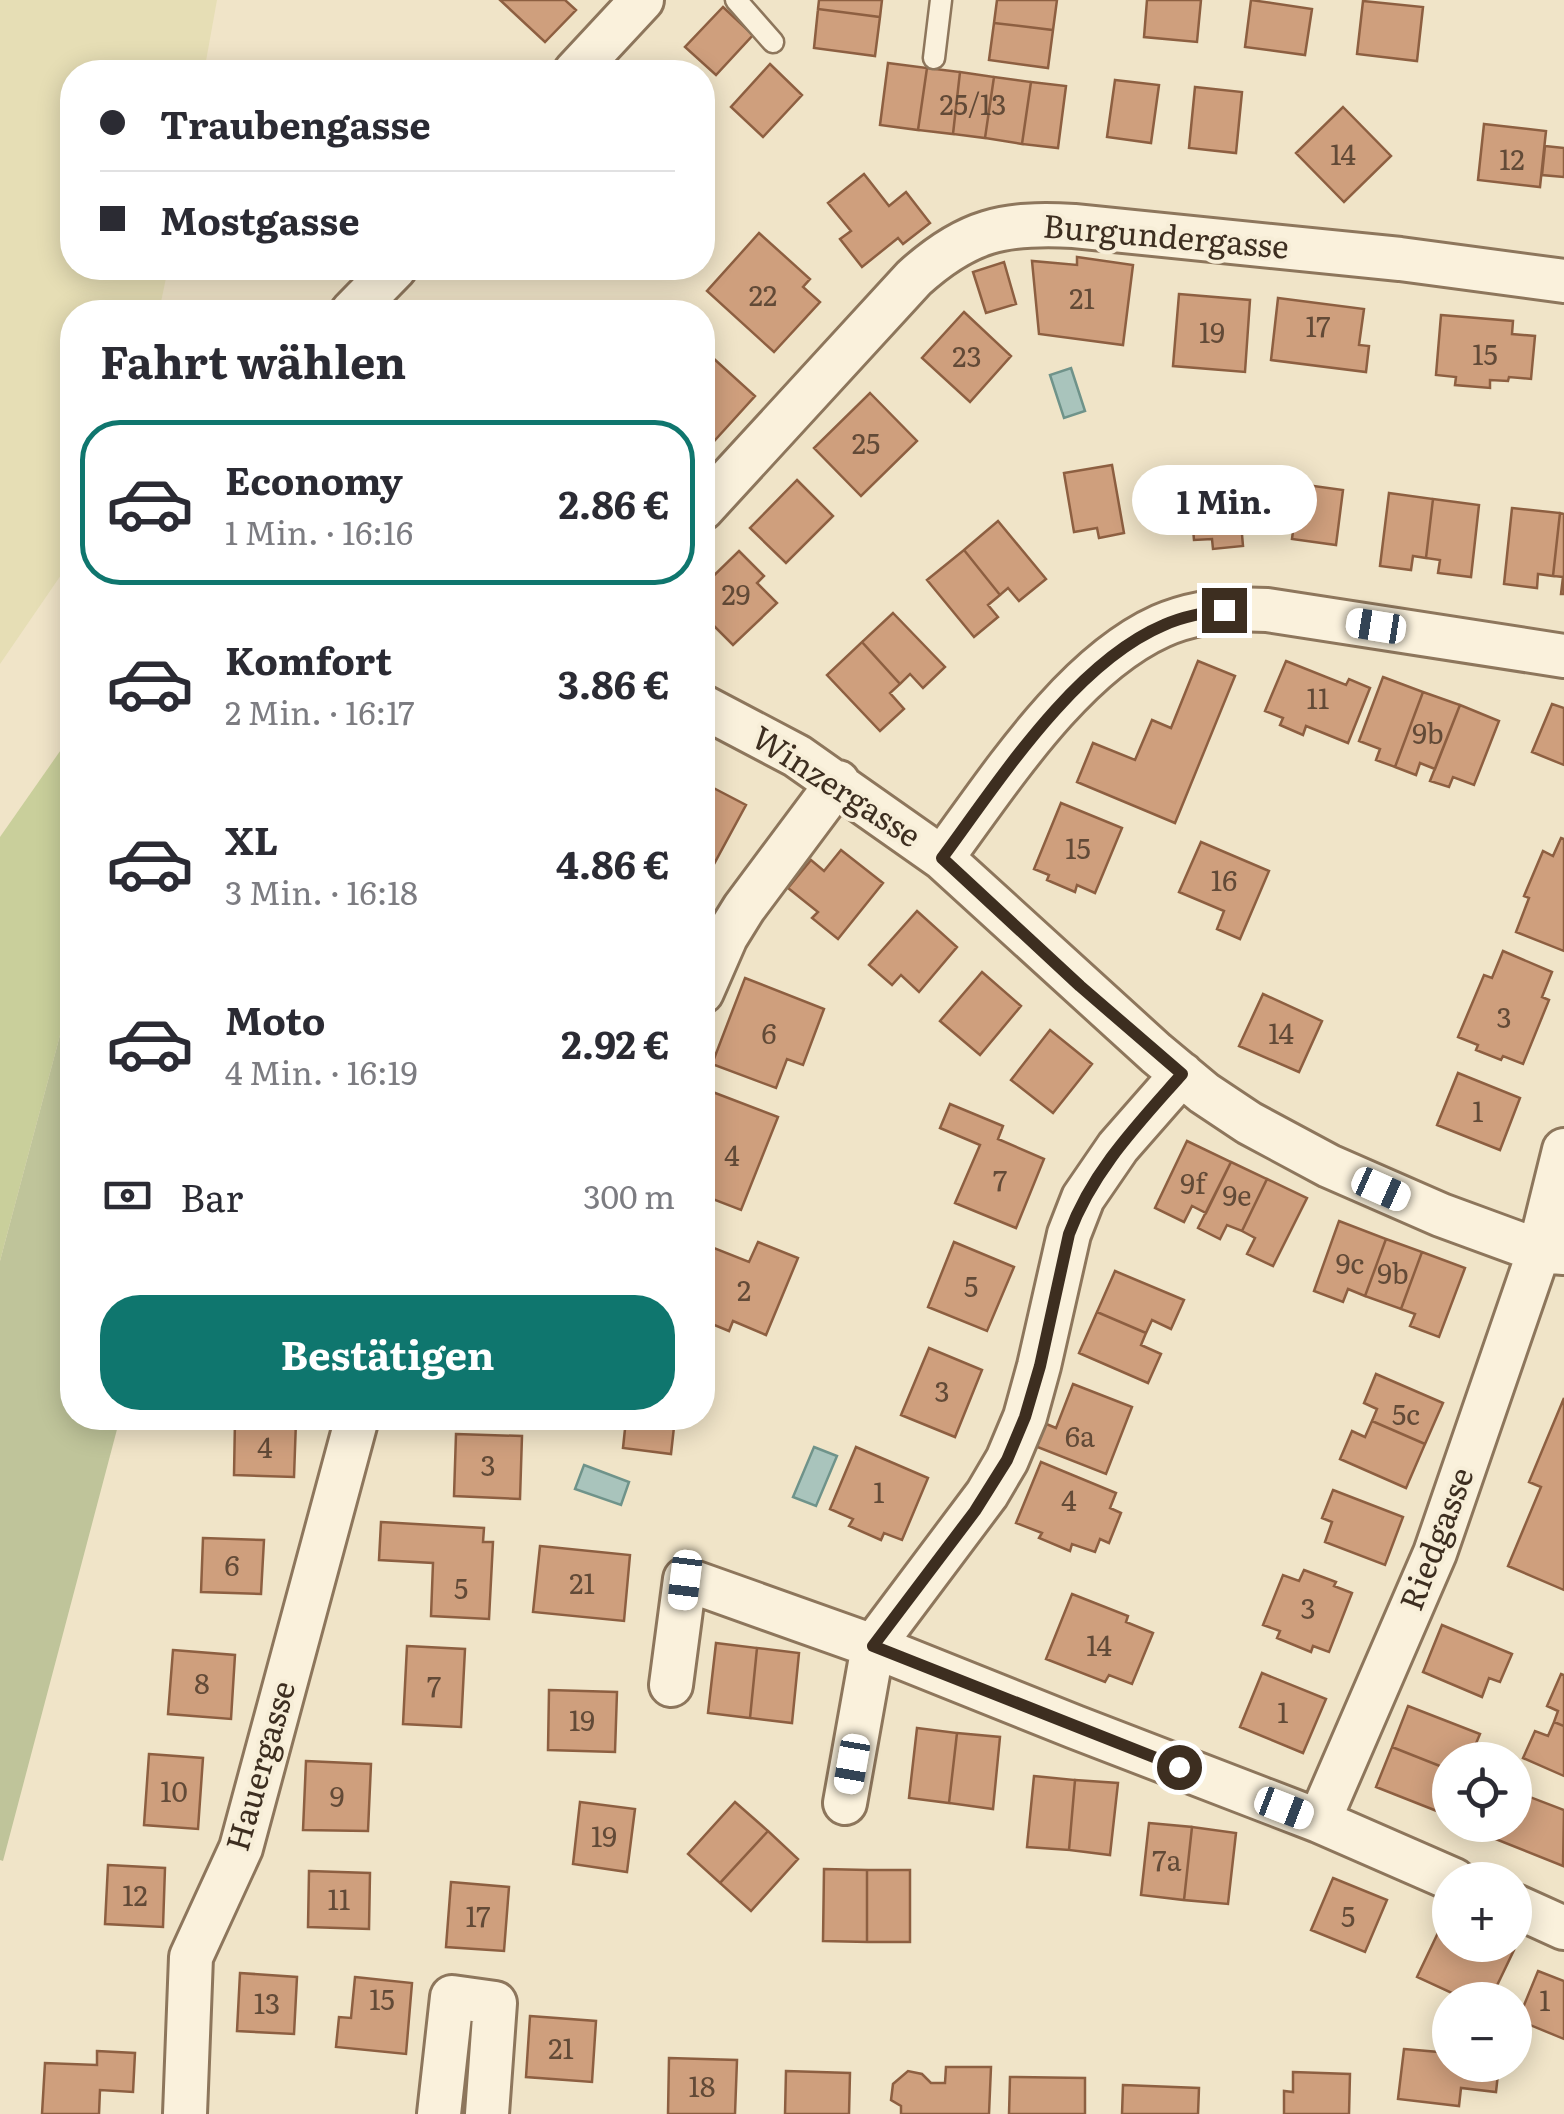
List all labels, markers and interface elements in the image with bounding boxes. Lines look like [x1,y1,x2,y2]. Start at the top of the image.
house number: 25/13 [940,82,1006,124]
text: Traubengasse [160,94,431,151]
house number: 14 [1330,132,1356,174]
house number: 12 [1499,137,1525,179]
text: Mostgasse [160,190,360,247]
street label: Burgundergasse [1041,199,1291,269]
house number: 22 [749,273,777,315]
house number: 21 [1069,276,1095,318]
house number: 17 [1306,304,1330,346]
house number: 19 [1199,310,1225,352]
text: Fahrt wählen [100,326,406,393]
house number: 15 [1472,332,1498,374]
house number: 23 [952,334,982,376]
house number: 25 [852,421,880,463]
text: Economy [225,450,403,507]
icon: car [105,458,195,548]
callout: 1 Min. [1132,465,1316,535]
text: 2.86 € [558,474,670,531]
text: 1 Min. [1177,476,1272,524]
text: 1 Min. · 16:16 [225,507,413,555]
house number: 29 [722,572,750,614]
route end [1202,588,1247,633]
car [1344,606,1408,646]
text: Komfort [225,630,392,687]
icon: car [105,638,195,728]
text: 3.86 € [558,654,670,711]
house number: 11 [1307,676,1329,718]
text: 2 Min. · 16:17 [225,687,415,735]
house number: 9b [1412,711,1444,753]
street label: Winzergasse [744,712,932,857]
text: XL [225,810,278,867]
icon: car [105,818,195,908]
house number: 15 [1065,826,1091,868]
text: 4.86 € [556,834,670,891]
house number: 16 [1211,858,1237,900]
text: 3 Min. · 16:18 [225,867,418,915]
text: Moto [225,990,325,1047]
house number: 3 [1496,995,1512,1037]
icon: car [105,998,195,1088]
house number: 6 [761,1011,777,1053]
house number: 14 [1268,1011,1294,1053]
text: 2.92 € [561,1014,670,1071]
text: 4 Min. · 16:19 [225,1047,417,1095]
house number: 1 [1472,1089,1484,1131]
house number: 4 [724,1133,740,1175]
house number: 7 [993,1158,1007,1200]
house number: 9f [1180,1161,1208,1203]
car [1347,1163,1415,1215]
text: Bar [180,1167,243,1224]
icon: cash [100,1168,155,1223]
text: 300 m [583,1171,675,1219]
house number: 9e [1222,1173,1252,1215]
house number: 9c [1336,1241,1364,1283]
house number: 9b [1377,1251,1409,1293]
house number: 5 [964,1264,978,1306]
house number: 2 [737,1268,751,1310]
button: Bestätigen [100,1295,675,1410]
house number: 3 [934,1369,950,1411]
house number: 5c [1392,1392,1420,1434]
house number: 6a [1065,1414,1095,1456]
house number: 4 [257,1425,273,1467]
house number: 3 [480,1443,496,1485]
street label: Riedgasse [1385,1459,1483,1617]
house number: 1 [873,1470,885,1512]
house number: 4 [1061,1478,1077,1520]
house number: 6 [224,1543,240,1585]
car [666,1548,704,1612]
house number: 21 [569,1561,595,1603]
house number: 5 [454,1566,468,1608]
house number: 3 [1300,1586,1316,1628]
house number: 14 [1086,1623,1112,1665]
house number: 8 [194,1661,210,1703]
house number: 7 [427,1664,441,1706]
street label: Hauergasse [211,1674,305,1856]
house number: 1 [1277,1690,1289,1732]
house number: 19 [569,1698,595,1740]
car [832,1732,872,1796]
map controls [1432,1742,1532,2082]
button: locate [1432,1742,1532,1842]
route start [1157,1745,1202,1790]
house number: 10 [160,1769,188,1811]
house number: 9 [330,1774,344,1816]
car [1251,1783,1317,1833]
house number: 19 [591,1814,617,1856]
house number: 7a [1152,1838,1182,1880]
button: + [1432,1862,1532,1962]
house number: 12 [122,1873,148,1915]
house number: 11 [328,1877,350,1919]
house number: 17 [466,1894,490,1936]
house number: 5 [1341,1894,1355,1936]
house number: 15 [369,1977,395,2019]
house number: 1 [1539,1978,1551,2020]
house number: 13 [254,1981,280,2023]
button: − [1432,1982,1532,2082]
house number: 21 [548,2026,574,2068]
house number: 18 [689,2064,715,2106]

